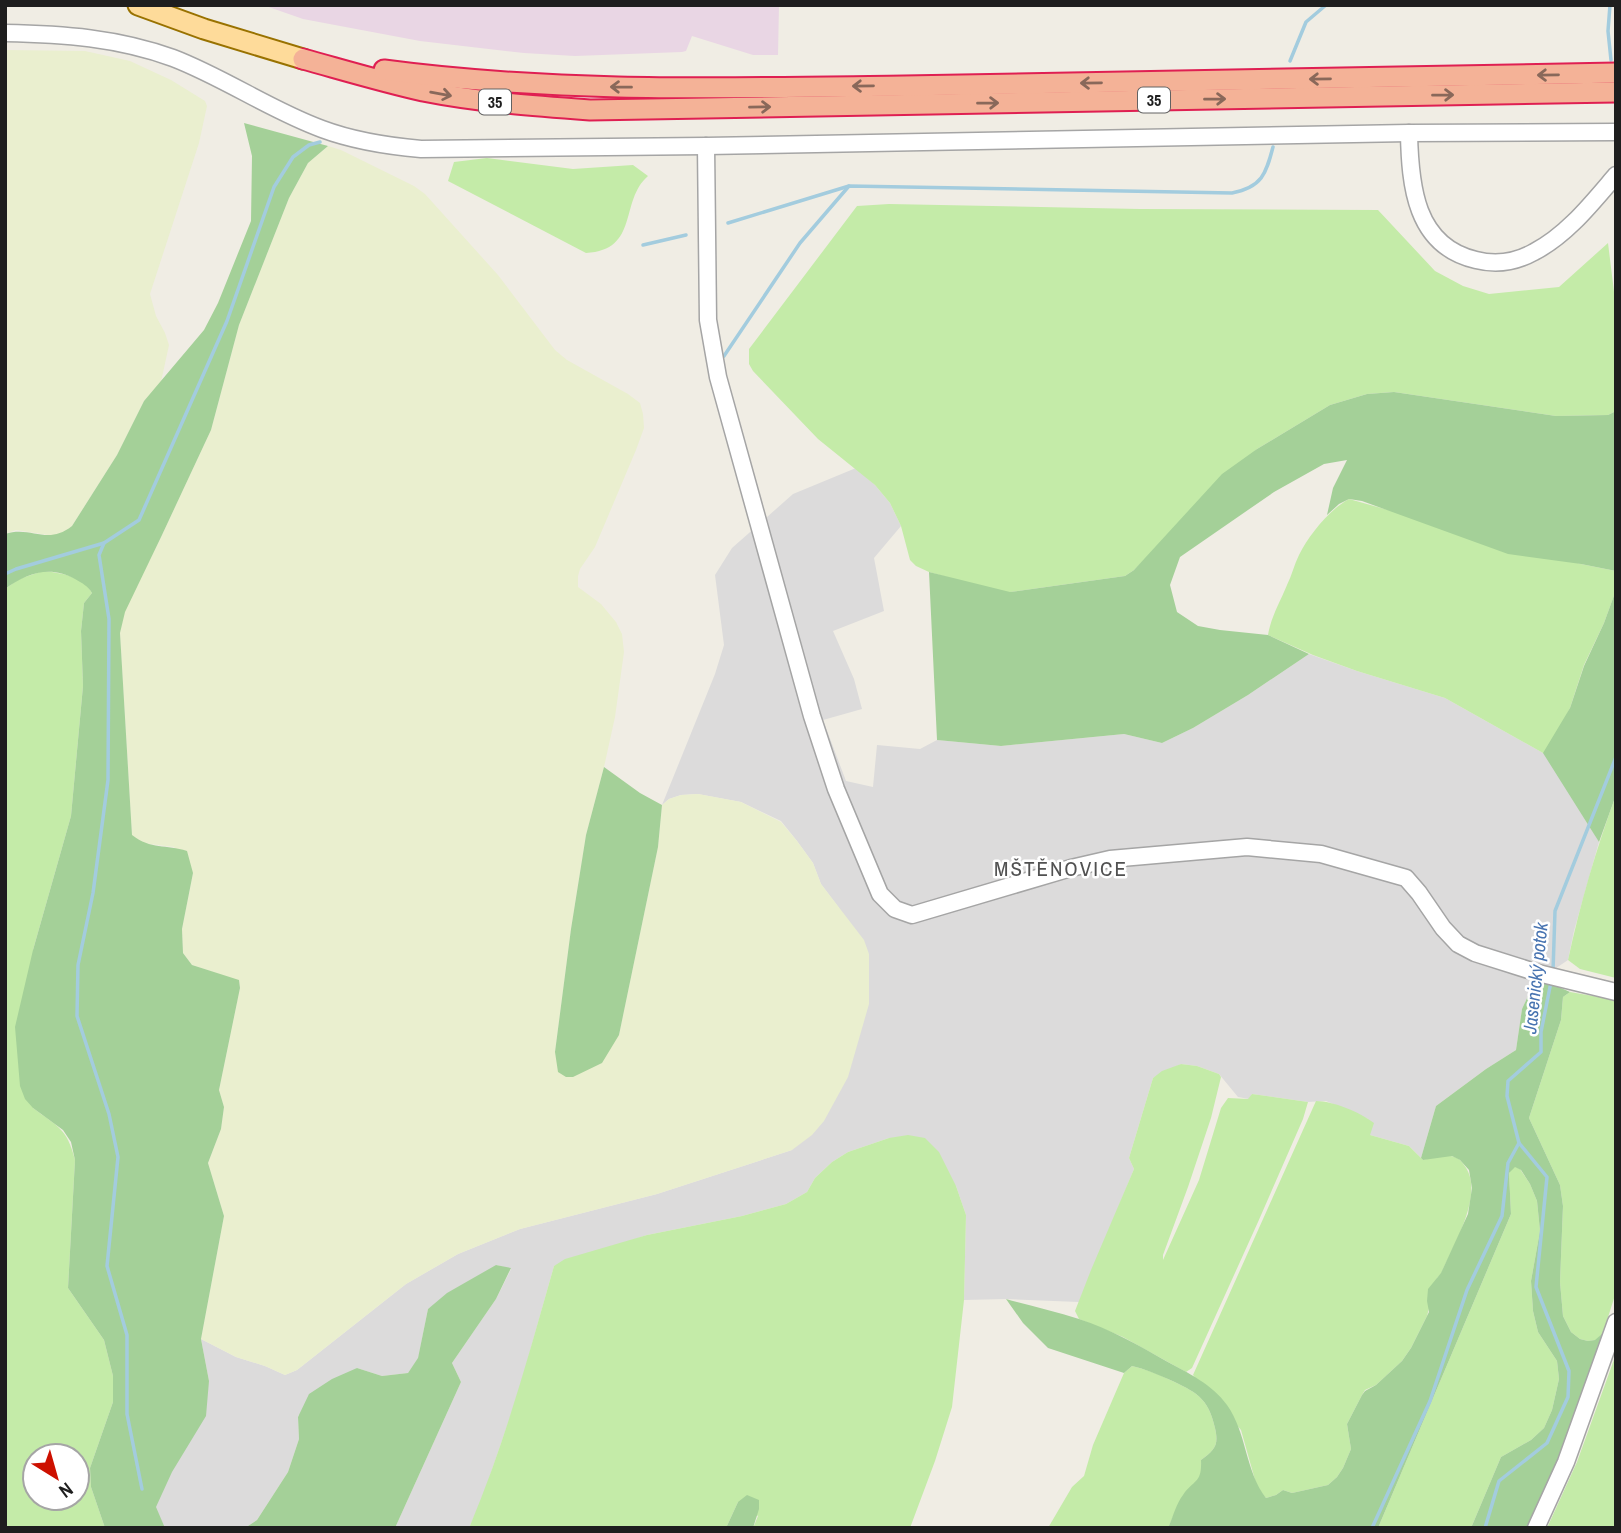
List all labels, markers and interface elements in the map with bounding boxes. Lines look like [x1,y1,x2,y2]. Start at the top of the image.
one-way arrow [1536,68,1559,81]
one-way arrow [1309,72,1332,86]
one-way arrow [1079,76,1102,90]
one-way arrow [852,79,875,93]
one-way arrow [610,80,633,94]
one-way arrow [429,87,451,101]
road number: 35 [1138,88,1170,113]
one-way arrow [1431,88,1454,101]
road number: 35 [479,90,511,114]
one-way arrow [1204,92,1227,106]
one-way arrow [976,96,999,110]
one-way arrow [749,100,772,114]
district label: MŠTĚNOVICE [994,854,1128,883]
water label: Jasenický potok [1516,920,1554,1036]
north arrow [21,1442,91,1512]
text: N [54,1477,79,1504]

